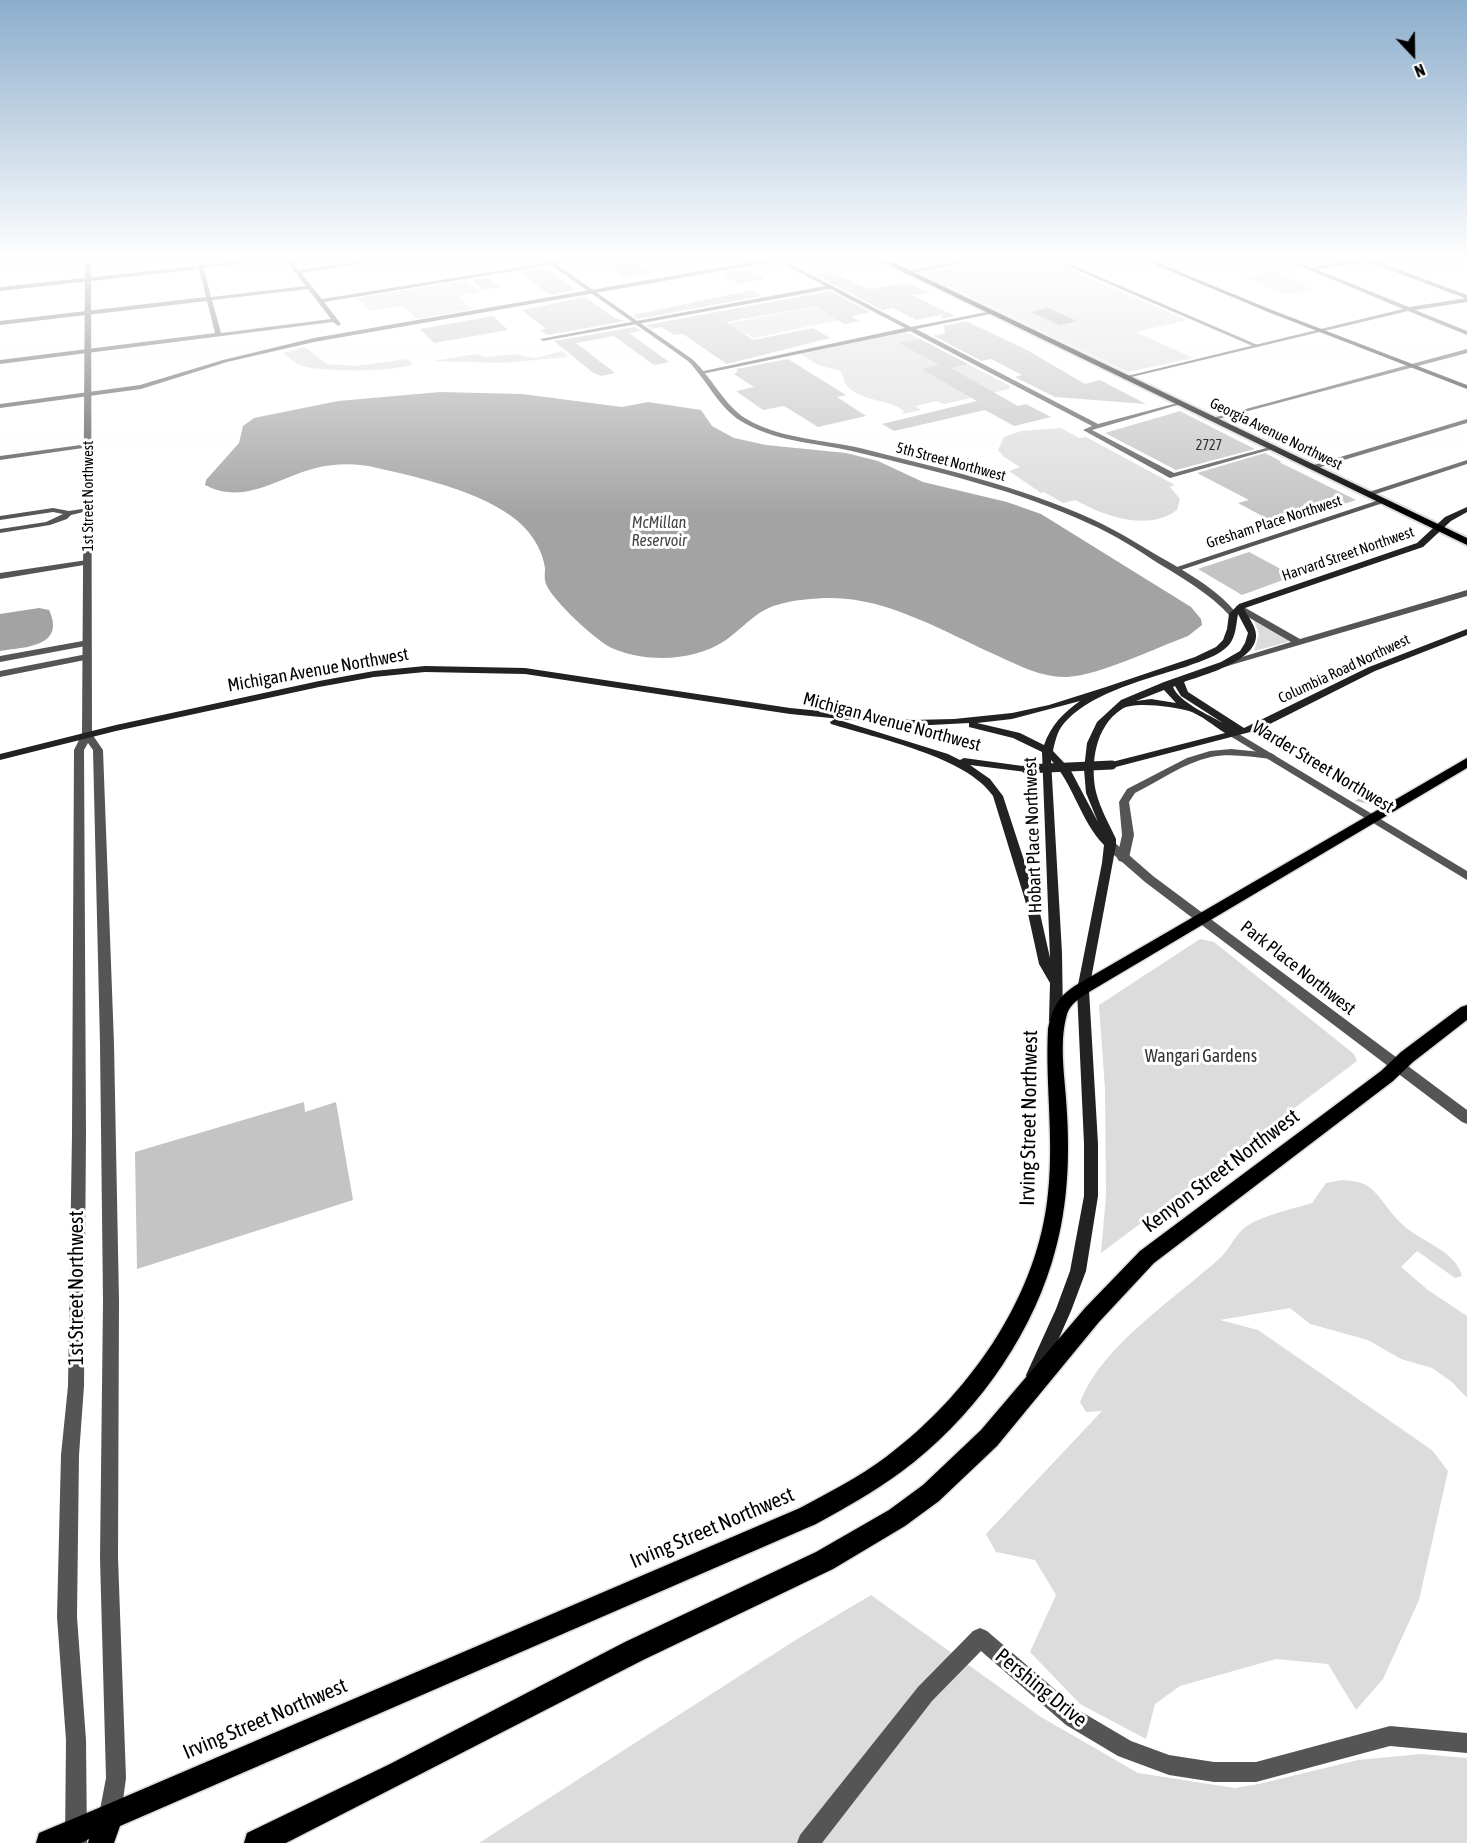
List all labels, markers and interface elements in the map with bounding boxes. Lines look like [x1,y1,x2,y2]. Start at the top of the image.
north arrow [1383,24,1443,84]
text: N [1412,61,1428,81]
street label: Georgia Avenue Northwest [1207,394,1345,474]
house number: 2727 [1196,438,1222,454]
street label: 5th Street Northwest [894,439,1008,485]
street label: 1st Street Northwest [79,441,97,551]
street label: Gresham Place Northwest [1204,492,1344,552]
water label: McMillan Reservoir [631,513,687,551]
street label: Harvard Street Northwest [1280,523,1416,585]
street label: Columbia Road Northwest [1275,631,1413,707]
street label: Michigan Avenue Northwest [226,643,410,697]
street label: Michigan Avenue Northwest [801,688,983,756]
street label: Warder Street Northwest [1248,716,1398,818]
street label: Hobart Place Northwest [1019,757,1047,913]
street label: Park Place Northwest [1236,916,1360,1020]
street label: Irving Street Northwest [1015,1030,1043,1206]
park label: Wangari Gardens [1145,1045,1257,1067]
street label: Kenyon Street Northwest [1138,1104,1304,1238]
street label: 1st Street Northwest [63,1211,89,1365]
street label: Irving Street Northwest [626,1482,798,1574]
street label: Pershing Drive [990,1643,1092,1733]
street label: Irving Street Northwest [179,1673,351,1765]

